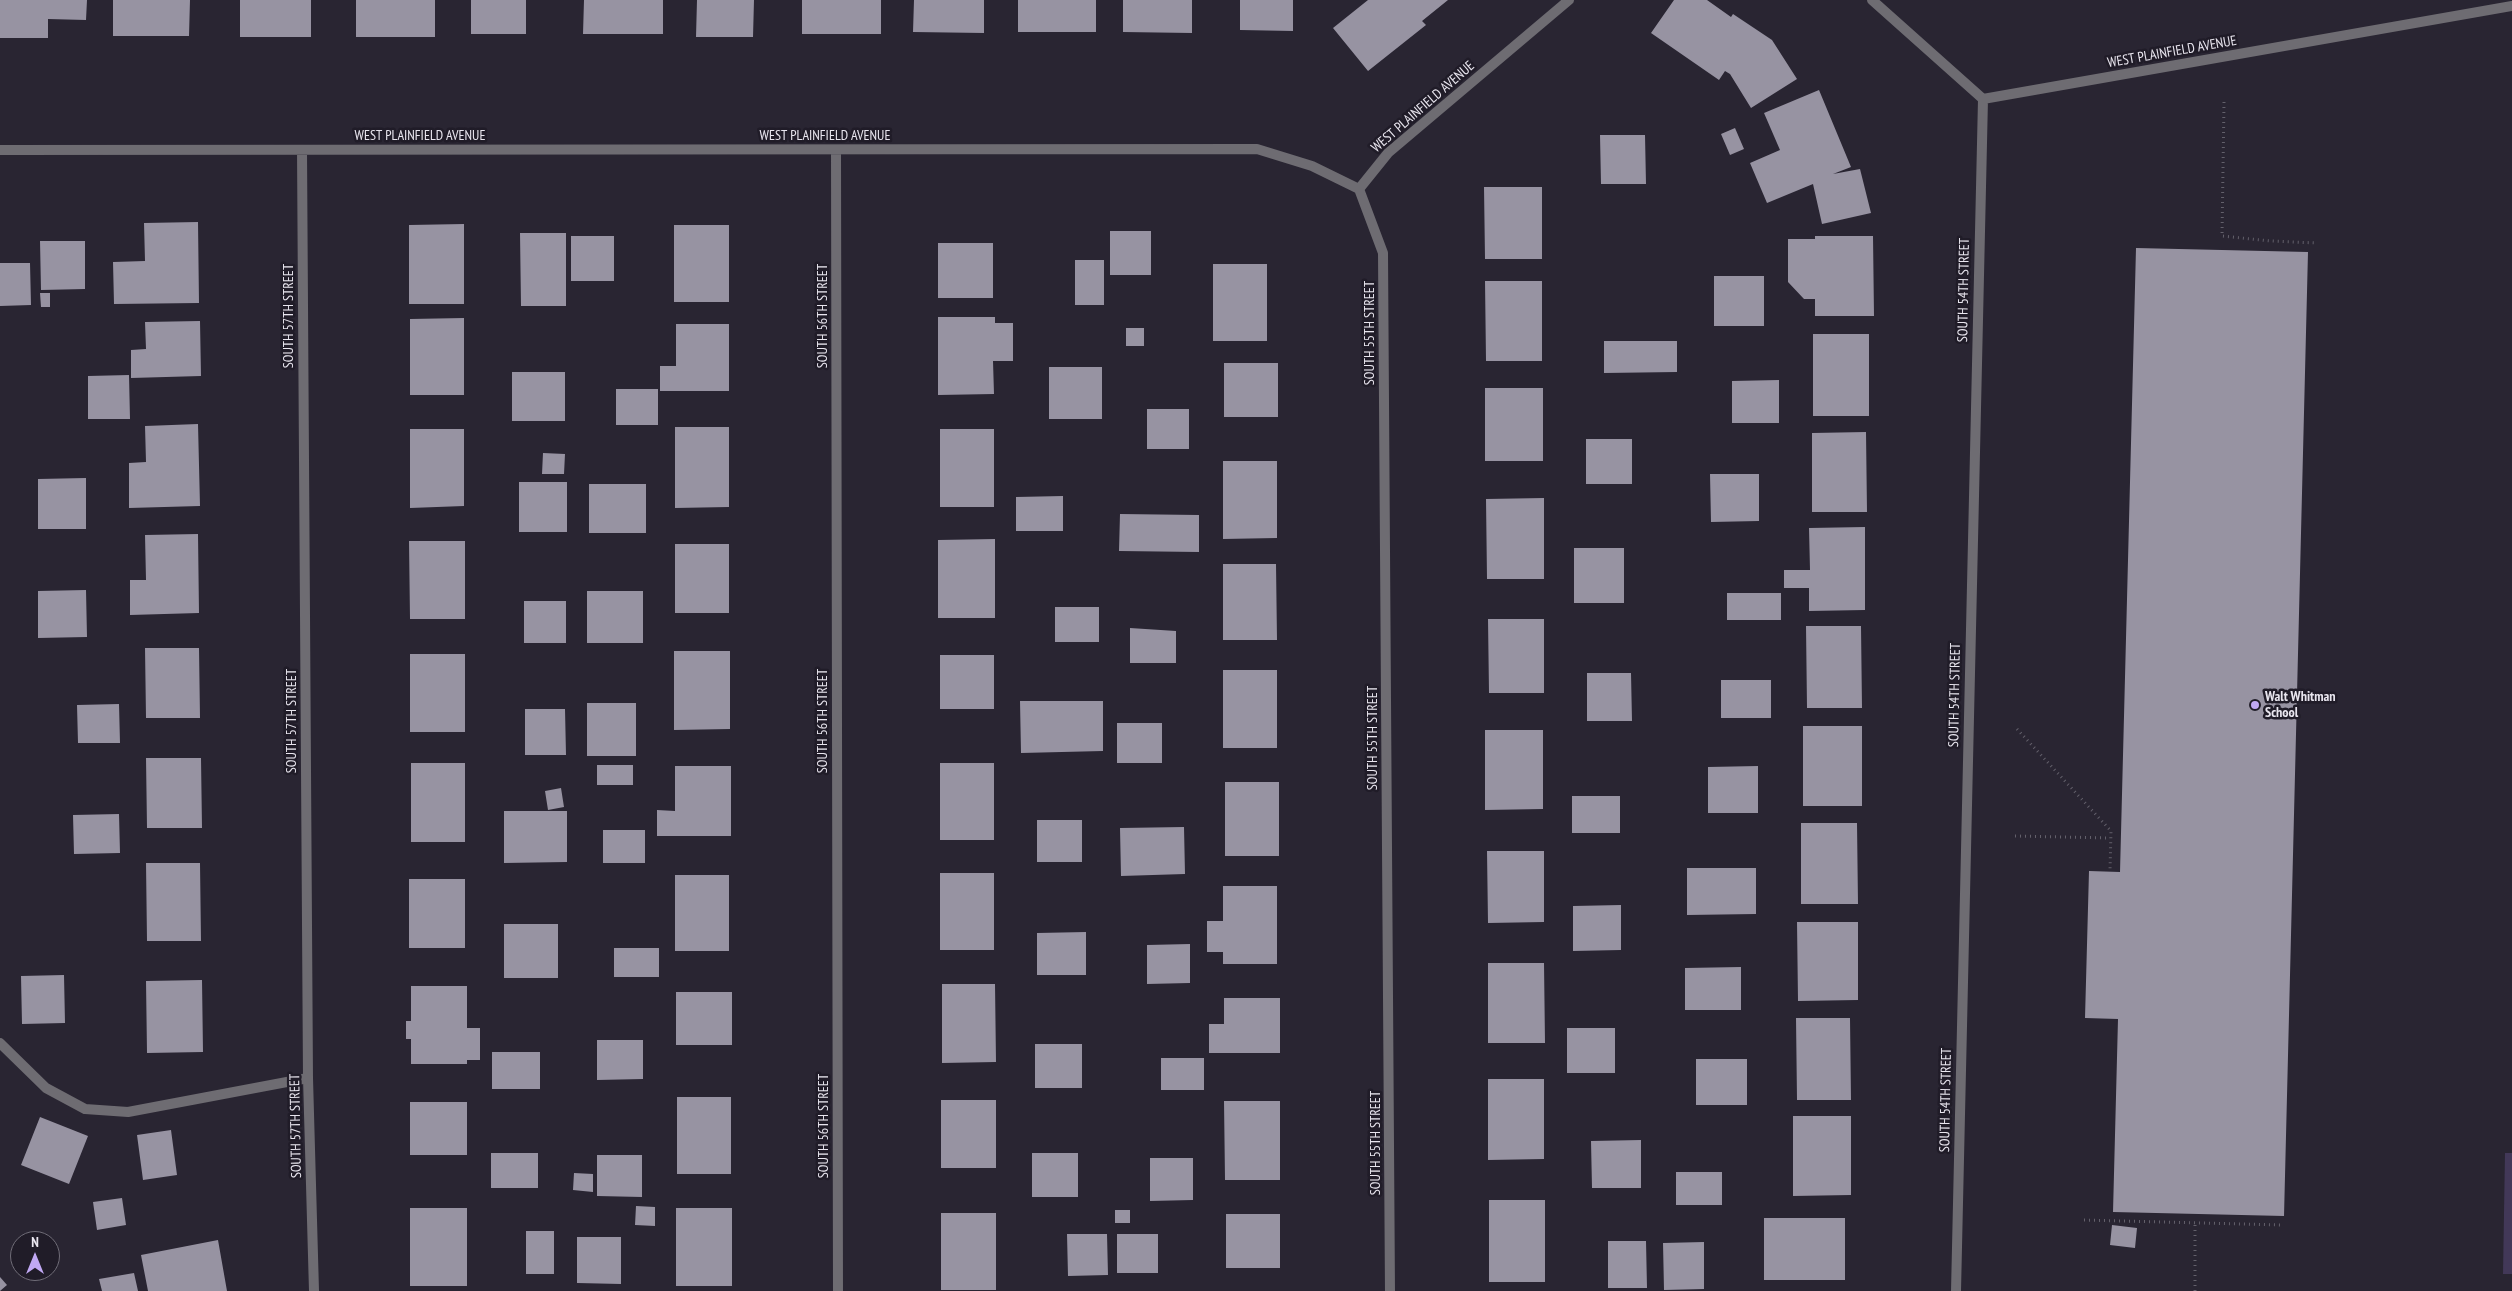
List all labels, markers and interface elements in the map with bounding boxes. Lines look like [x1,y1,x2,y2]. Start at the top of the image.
street label: WEST PLAINFIELD AVENUE [2106,32,2238,72]
street label: WEST PLAINFIELD AVENUE [1368,58,1478,156]
street label: WEST PLAINFIELD AVENUE [355,128,485,144]
street label: WEST PLAINFIELD AVENUE [760,128,890,144]
street label: SOUTH 54TH STREET [1955,238,1973,342]
street label: SOUTH 57TH STREET [281,264,297,368]
street label: SOUTH 56TH STREET [815,264,831,368]
street label: SOUTH 55TH STREET [1362,281,1378,385]
street label: SOUTH 54TH STREET [1946,643,1964,747]
street label: SOUTH 57TH STREET [284,669,300,773]
street label: SOUTH 56TH STREET [815,669,831,773]
street label: SOUTH 55TH STREET [1365,686,1381,790]
place label: Walt Whitman School [2265,689,2335,722]
marker: Walt Whitman School [2249,699,2261,711]
street label: SOUTH 54TH STREET [1937,1048,1955,1152]
street label: SOUTH 57TH STREET [287,1074,305,1178]
street label: SOUTH 56TH STREET [816,1074,832,1178]
street label: SOUTH 55TH STREET [1368,1091,1384,1195]
north arrow [10,1231,60,1281]
text: N [31,1233,39,1251]

